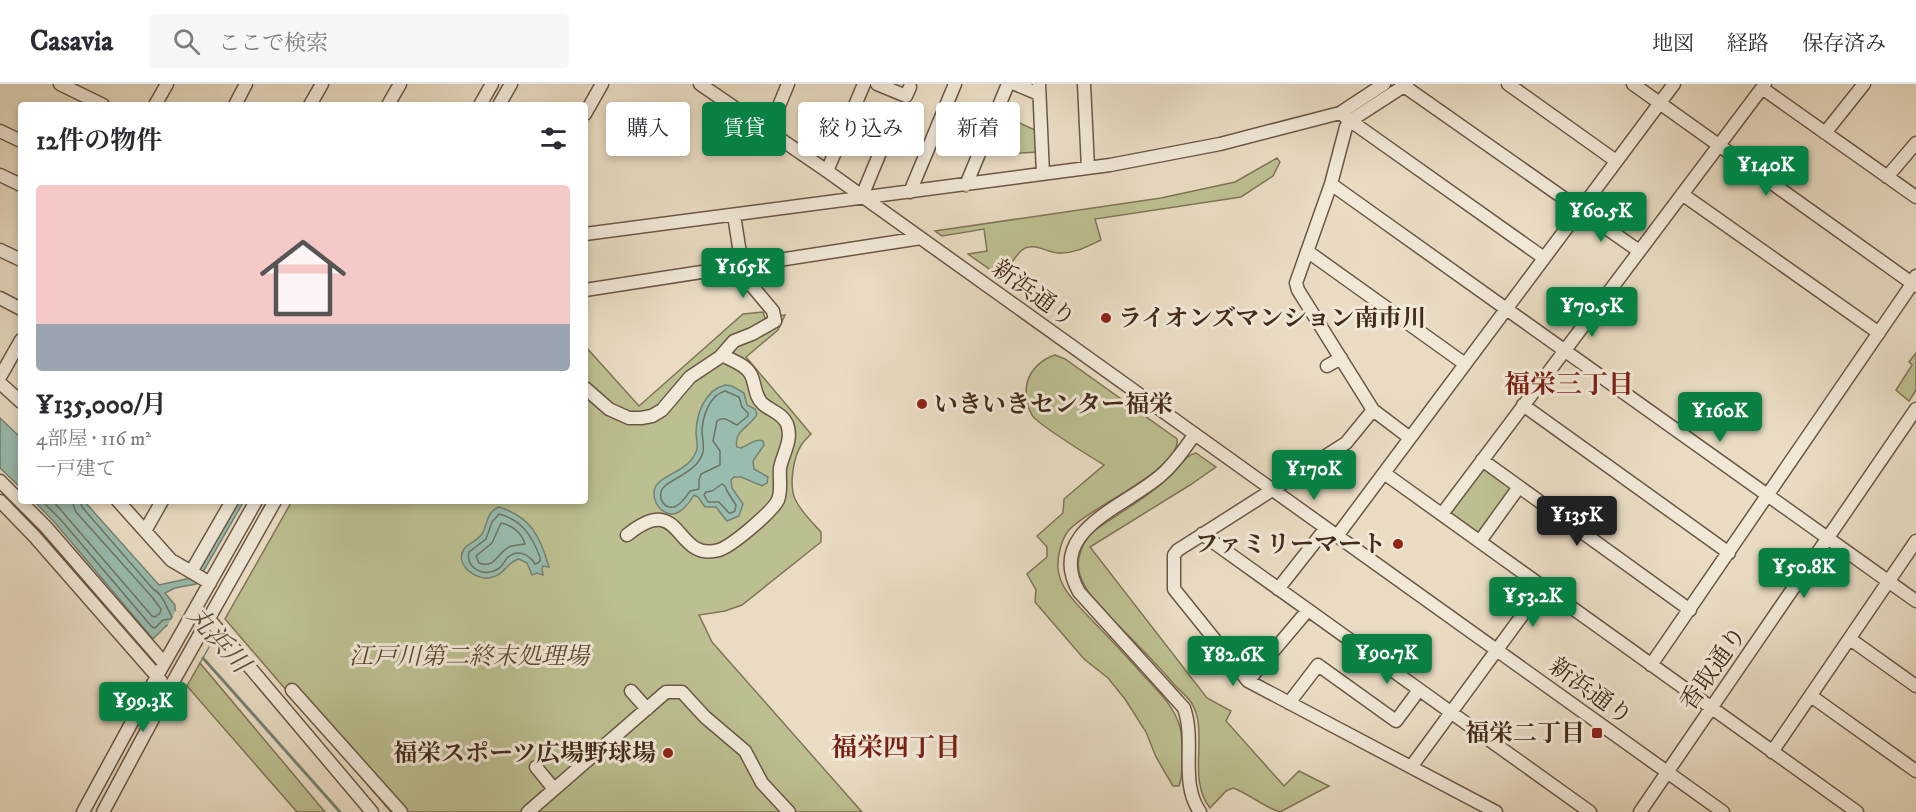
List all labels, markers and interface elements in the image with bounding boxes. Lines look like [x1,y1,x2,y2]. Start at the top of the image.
search box [149,14,569,68]
text: Casavia [30,24,113,59]
icon: search [170,25,203,58]
text: ここで検索 [218,30,328,57]
text: 地図 [1652,31,1694,57]
text: 経路 [1727,31,1769,57]
text: 保存済み [1802,31,1886,57]
chip: 購入 [606,102,690,156]
chip: 賃貸 [702,102,786,156]
chip: 絞り込み [798,102,924,156]
chip: 新着 [936,102,1020,156]
icon: filters [537,122,570,155]
text: 12件の物件 [36,125,162,158]
pin: ¥140K [1724,146,1808,197]
text: ¥140K [1737,153,1795,178]
pin: ¥60.5K [1552,192,1650,243]
text: ¥60.5K [1569,199,1633,224]
icon: home [249,224,357,332]
pin: ¥165K [701,248,785,299]
street label: 新浜通り [986,253,1081,334]
text: ¥165K [715,255,771,280]
pin: ¥70.5K [1543,287,1641,338]
text: ¥70.5K [1560,294,1624,319]
place label: ライオンズマンション南市川 [1118,304,1426,334]
marker: ライオンズマンション南市川 [1099,311,1113,325]
district label: 福栄三丁目 [1504,369,1634,402]
text: ¥135,000/月 [36,389,167,422]
place label: いきいきセンター福栄 [934,390,1173,420]
pin: ¥160K [1678,392,1762,443]
marker: いきいきセンター福栄 [915,397,929,411]
text: ¥160K [1692,399,1748,424]
text: 4部屋 · 116 m² [36,427,151,452]
pin: ¥170K [1272,450,1356,501]
text: 一戸建て [36,457,116,482]
text: ¥170K [1286,457,1342,482]
pin: ¥135K [1535,496,1619,547]
text: ¥135K [1551,503,1603,528]
place label: ファミリーマート [1194,530,1386,560]
marker: ファミリーマート [1391,537,1405,551]
pin: ¥50.8K [1755,548,1853,599]
text: ¥50.8K [1773,555,1835,580]
pin: ¥53.2K [1484,577,1582,628]
text: ¥53.2K [1503,584,1563,609]
water label: 丸浜川 [180,600,258,682]
street label: 香取通り [1674,621,1754,716]
pin: ¥90.7K [1338,634,1436,685]
pin: ¥82.6K [1184,636,1282,687]
text: ¥90.7K [1356,641,1418,666]
park label: 江戸川第二終末処理場 [349,642,591,672]
text: ¥82.6K [1202,643,1264,668]
street label: 新浜通り [1543,651,1638,732]
pin: ¥99.3K [94,682,192,733]
text: ¥99.3K [113,689,173,714]
place label: 福栄二丁目 [1465,719,1585,749]
marker: 福栄二丁目 [1590,726,1604,740]
district label: 福栄四丁目 [831,732,961,765]
place label: 福栄スポーツ広場野球場 [393,739,656,769]
marker: 福栄スポーツ広場野球場 [661,746,675,760]

